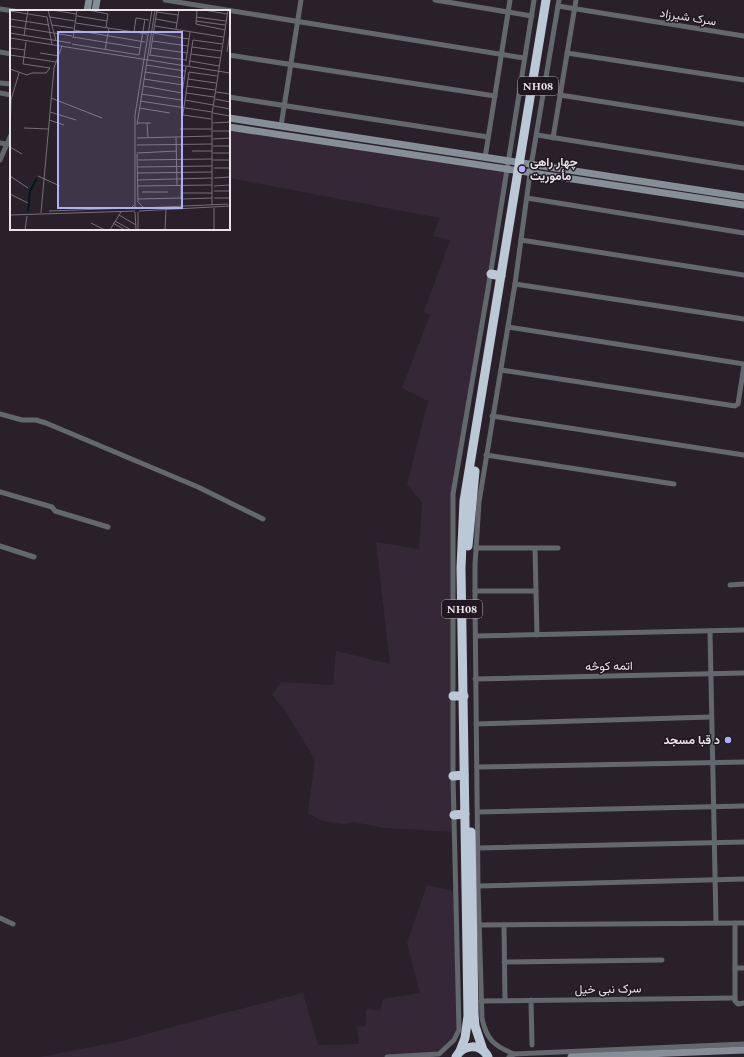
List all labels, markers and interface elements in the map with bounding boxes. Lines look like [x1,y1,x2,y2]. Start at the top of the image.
street label: سرک شیرزاد [658,4,718,31]
inset map [10,10,230,230]
road number: NH08 [518,77,558,95]
place label: چهار راهی مأموریت [530,153,578,186]
marker: چهار راهی مأموریت [517,164,527,174]
road number: NH08 [442,600,482,618]
street label: اتمه کوڅه [585,657,633,676]
place label: د قبا مسجد [664,731,720,750]
marker: د قبا مسجد [723,735,733,745]
street label: سرک نبی خیل [574,979,642,1000]

